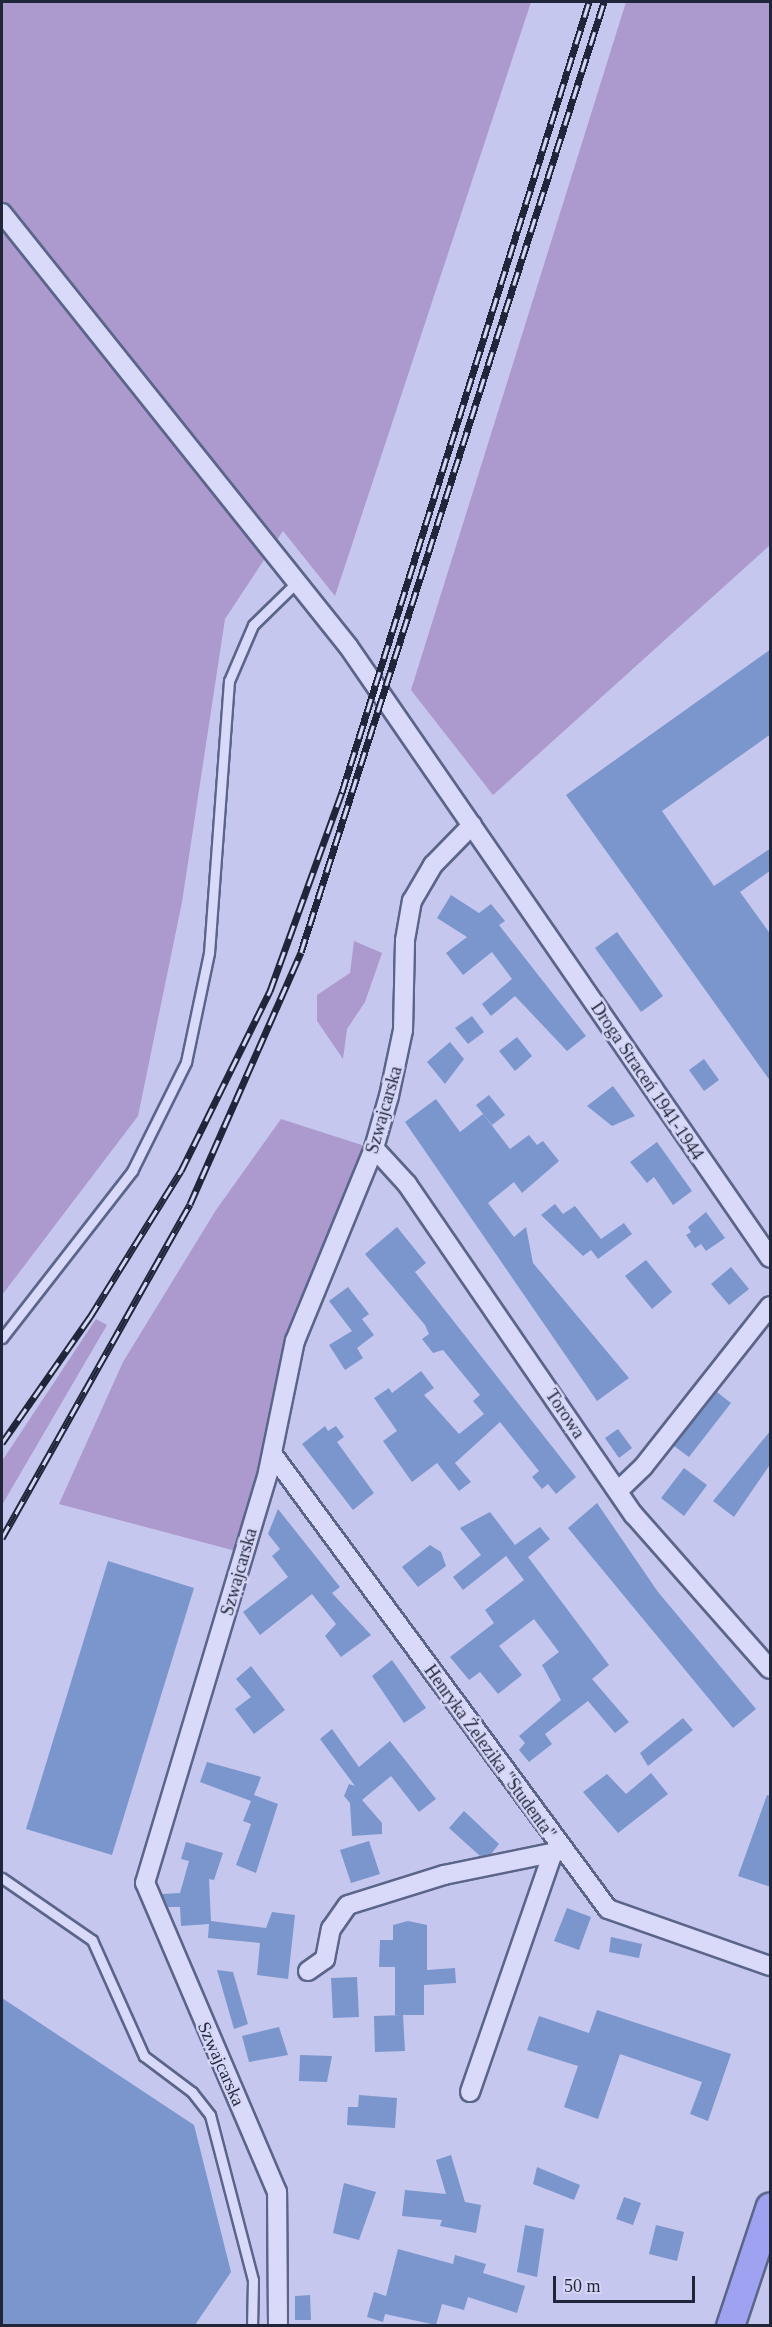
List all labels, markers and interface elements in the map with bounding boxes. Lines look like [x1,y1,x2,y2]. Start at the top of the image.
street label: Droga Straceń 1941-1944 [586,998,708,1164]
street label: Szwajcarska [361,1064,407,1156]
street label: Torowa [541,1385,589,1443]
street label: Szwajcarska [216,1526,262,1618]
street label: Henryka Żelezika "Studenta" [419,1660,561,1844]
street label: Szwajcarska [193,2019,249,2109]
scale bar [556,2264,698,2302]
text: 50 m [564,2276,601,2296]

